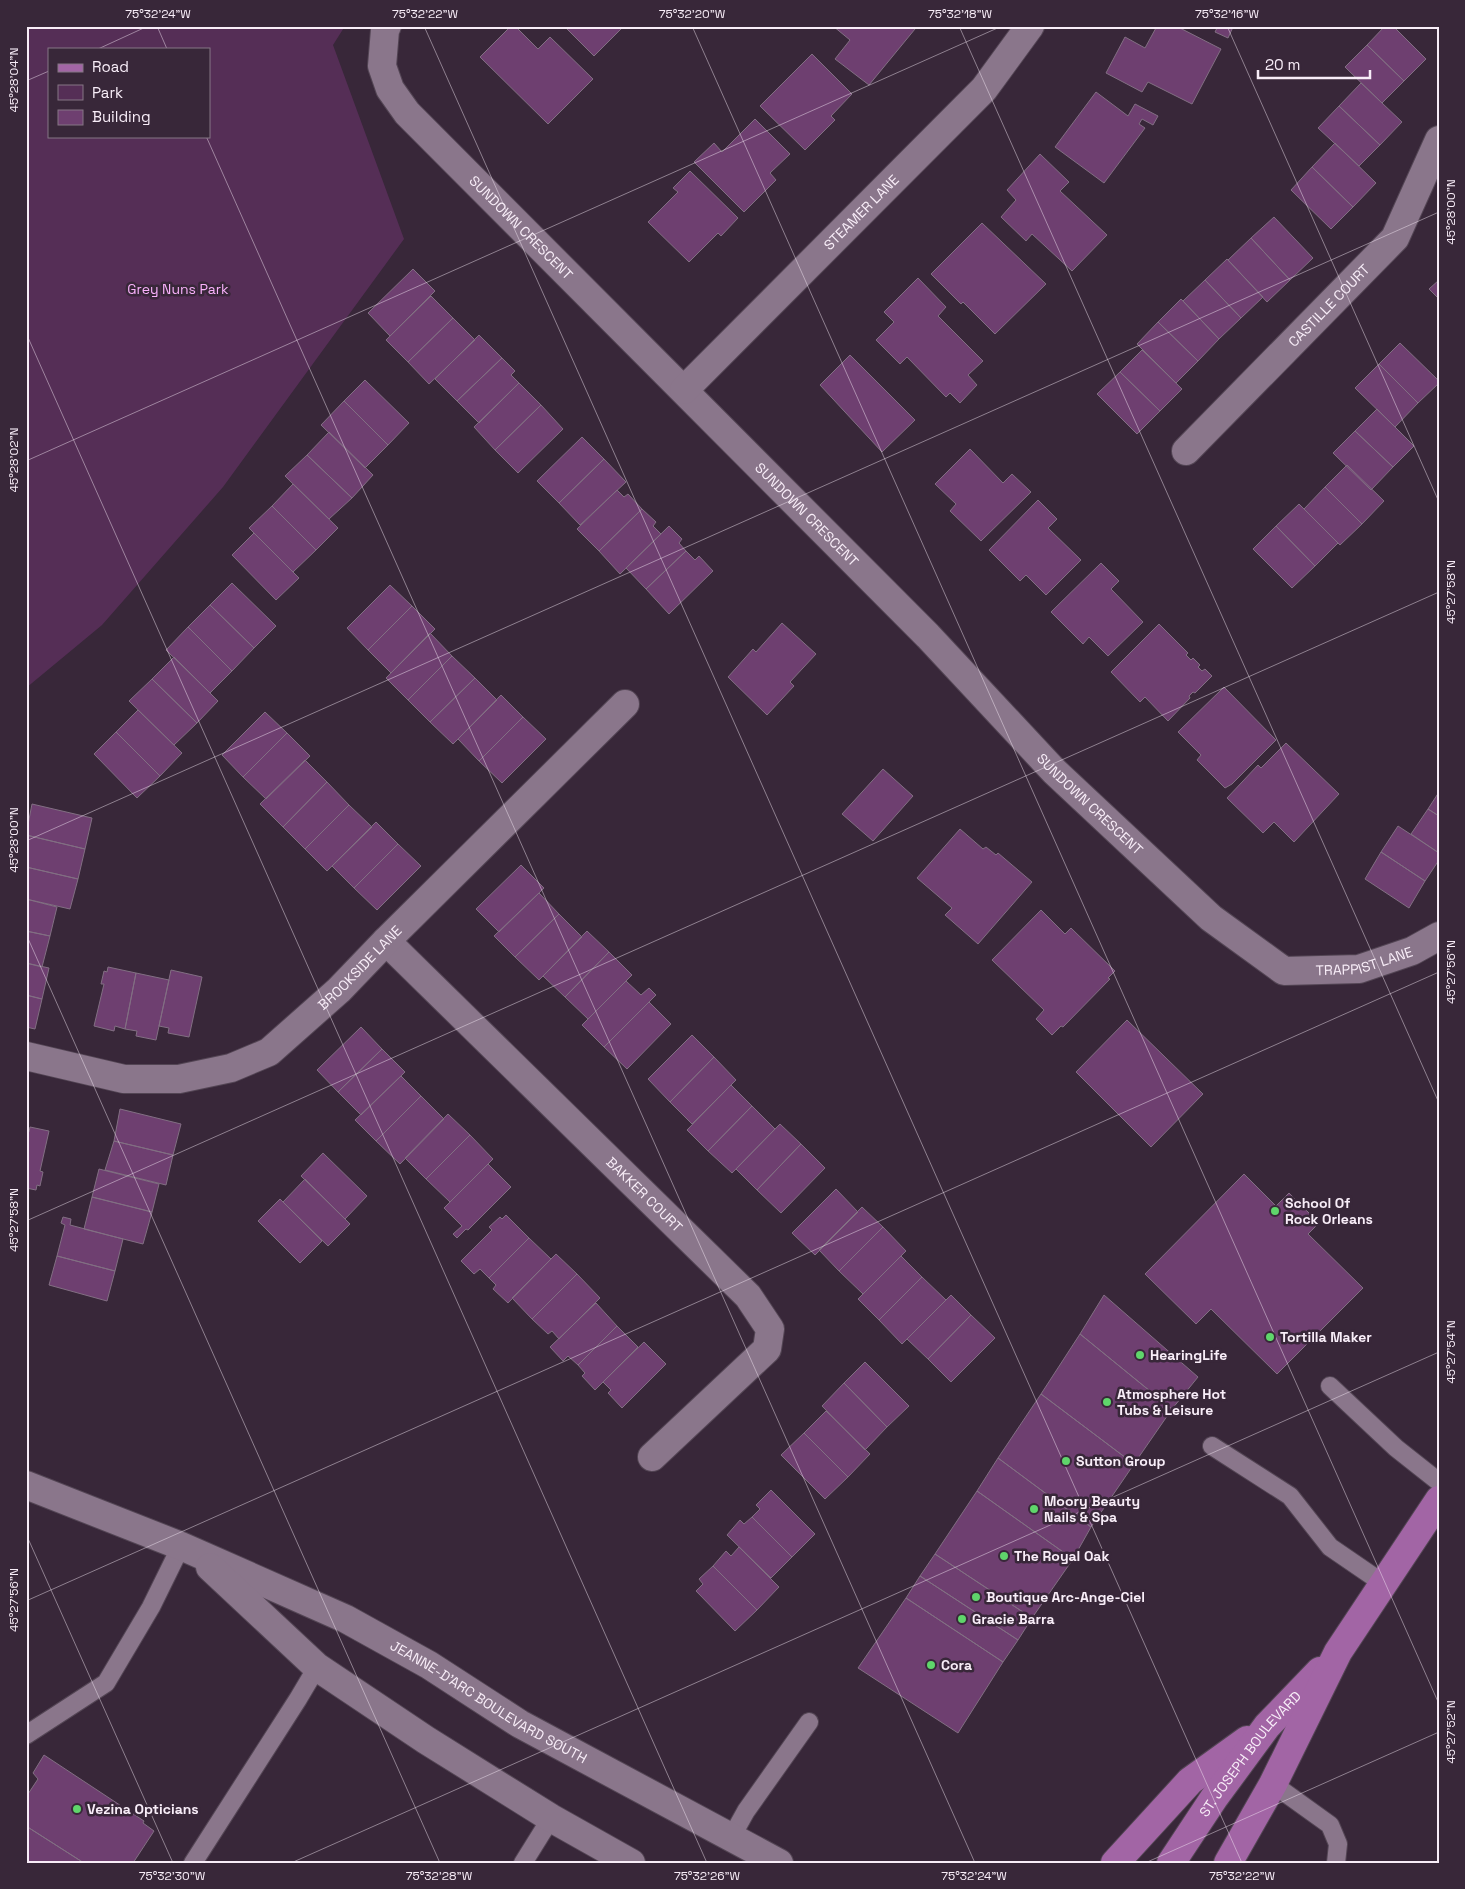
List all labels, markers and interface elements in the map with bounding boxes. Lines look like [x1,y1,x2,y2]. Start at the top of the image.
text: 75°32'24"W [125,6,191,22]
text: 75°32'22"W [392,6,459,22]
text: 75°32'20"W [659,6,726,22]
text: 75°32'18"W [928,6,993,22]
text: 75°32'16"W [1195,6,1259,22]
text: 45°28'04"N [6,48,22,112]
legend [48,48,210,138]
scale bar [1258,48,1370,80]
text: 20 m [1265,55,1300,74]
text: Road [92,57,129,76]
text: Park [92,83,123,102]
text: Building [92,107,151,126]
street label: STEAMER LANE [820,171,903,254]
street label: SUNDOWN CRESCENT [465,172,577,283]
text: 45°28'00"N [1443,179,1459,245]
street label: CASTILLE COURT [1284,260,1373,351]
park label: Grey Nuns Park [127,280,229,298]
text: 45°28'02"N [6,428,22,492]
street label: SUNDOWN CRESCENT [751,459,863,570]
text: 45°27'58"N [1443,560,1459,624]
street label: SUNDOWN CRESCENT [1033,749,1147,859]
text: 45°28'00"N [6,807,22,873]
street label: BROOKSIDE LANE [314,922,406,1014]
text: 45°27'56"N [1443,940,1459,1004]
street label: TRAPPIST LANE [1315,942,1415,979]
street label: BAKKER COURT [602,1153,686,1236]
text: 45°27'58"N [6,1188,22,1252]
place label: School Of Rock Orleans [1285,1194,1373,1228]
marker: School Of Rock Orleans [1269,1205,1281,1217]
text: 45°27'54"N [1443,1320,1459,1384]
place label: Tortilla Maker [1280,1328,1372,1346]
marker: Tortilla Maker [1264,1331,1276,1343]
place label: HearingLife [1150,1346,1227,1364]
marker: HearingLife [1134,1349,1146,1361]
place label: Atmosphere Hot Tubs & Leisure [1117,1385,1226,1419]
marker: Atmosphere Hot Tubs & Leisure [1101,1396,1113,1408]
place label: Sutton Group [1076,1452,1166,1470]
marker: Sutton Group [1060,1455,1072,1467]
place label: Moory Beauty Nails & Spa [1044,1492,1140,1526]
marker: Moory Beauty Nails & Spa [1028,1503,1040,1515]
place label: The Royal Oak [1014,1547,1109,1565]
marker: The Royal Oak [998,1550,1010,1562]
text: 45°27'56"N [6,1568,22,1632]
place label: Boutique Arc-Ange-Ciel [986,1588,1145,1606]
marker: Boutique Arc-Ange-Ciel [970,1591,982,1603]
place label: Gracie Barra [972,1610,1055,1628]
marker: Gracie Barra [956,1613,968,1625]
street label: JEANNE-D'ARC BOULEVARD SOUTH [387,1636,590,1767]
place label: Cora [941,1656,972,1674]
marker: Cora [925,1659,937,1671]
street label: ST. JOSEPH BOULEVARD [1195,1687,1305,1820]
text: 45°27'52"N [1443,1700,1459,1764]
place label: Vezina Opticians [87,1800,199,1818]
marker: Vezina Opticians [71,1803,83,1815]
text: 75°32'30"W [139,1868,206,1884]
text: 75°32'28"W [406,1868,473,1884]
text: 75°32'26"W [674,1868,741,1884]
text: 75°32'24"W [941,1868,1007,1884]
text: 75°32'22"W [1209,1868,1276,1884]

